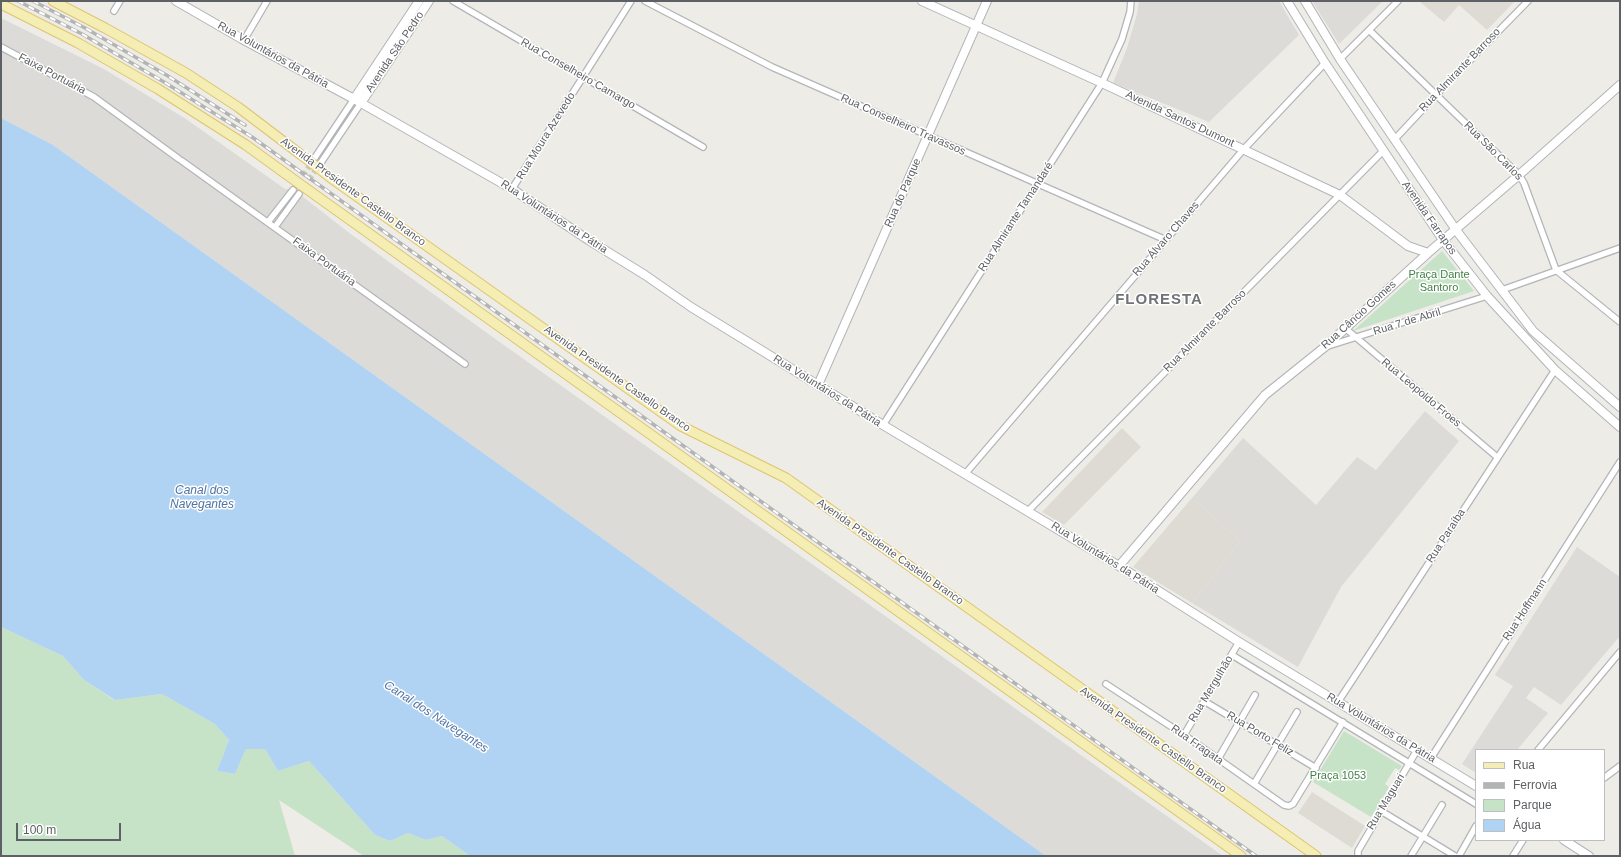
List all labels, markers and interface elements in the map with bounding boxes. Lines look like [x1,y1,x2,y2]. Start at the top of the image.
street label: Avenida São Pedro [363,9,427,95]
street label: Rua Voluntários da Pátria [215,19,331,91]
street label: Rua Almirante Barroso [1417,25,1503,115]
street label: Rua Conselheiro Camargo [518,36,638,112]
street label: Faixa Portuária [16,51,88,97]
street label: Avenida Santos Dumont [1124,88,1236,150]
street label: Rua Moura Azevedo [514,90,578,182]
street label: Rua Conselheiro Travassos [839,91,967,159]
street label: Rua São Carlos [1461,119,1525,183]
street label: Avenida Presidente Castello Branco [278,135,428,249]
street label: Rua do Parque [882,157,924,229]
street label: Rua Almirante Tamandaré [976,160,1056,274]
street label: Rua Voluntários da Pátria [498,177,610,257]
street label: Avenida Farrapos [1399,179,1459,257]
street label: Rua Álvaro Chaves [1130,199,1202,279]
street label: Faixa Portuária [290,235,358,289]
park label: Praça Dante Santoro [1408,268,1470,294]
street label: Rua Câncio Gomes [1319,278,1399,352]
street label: Rua Almirante Barroso [1161,287,1249,375]
district label: FLORESTA [1115,291,1203,309]
street label: Rua 7 de Abril [1372,305,1442,339]
street label: Avenida Presidente Castello Branco [541,323,693,435]
street label: Rua Voluntários da Pátria [771,352,883,430]
street label: Rua Leopoldo Froes [1379,356,1463,430]
water label: Canal dos Navegantes [170,484,234,512]
street label: Avenida Presidente Castello Branco [814,496,966,608]
street label: Rua Paraíba [1424,507,1468,565]
street label: Rua Voluntários da Pátria [1049,519,1161,597]
street label: Rua Hoffmann [1500,577,1550,643]
street label: Rua Mergulhão [1186,653,1236,725]
water label: Canal dos Navegantes [381,678,491,756]
street label: Avenida Presidente Castello Branco [1077,684,1229,796]
street label: Rua Voluntários da Pátria [1324,690,1438,766]
street label: Rua Porto Feliz [1224,709,1296,759]
street label: Rua Fragata [1168,722,1226,768]
legend [1475,749,1605,841]
text: Rua [1513,758,1535,772]
park label: Praça 1053 [1310,769,1366,783]
street label: Rua Maguari [1364,772,1408,832]
text: Ferrovia [1513,778,1557,792]
text: Parque [1513,798,1552,812]
scale bar [18,815,123,841]
text: Água [1513,818,1541,832]
text: 100 m [23,823,56,837]

